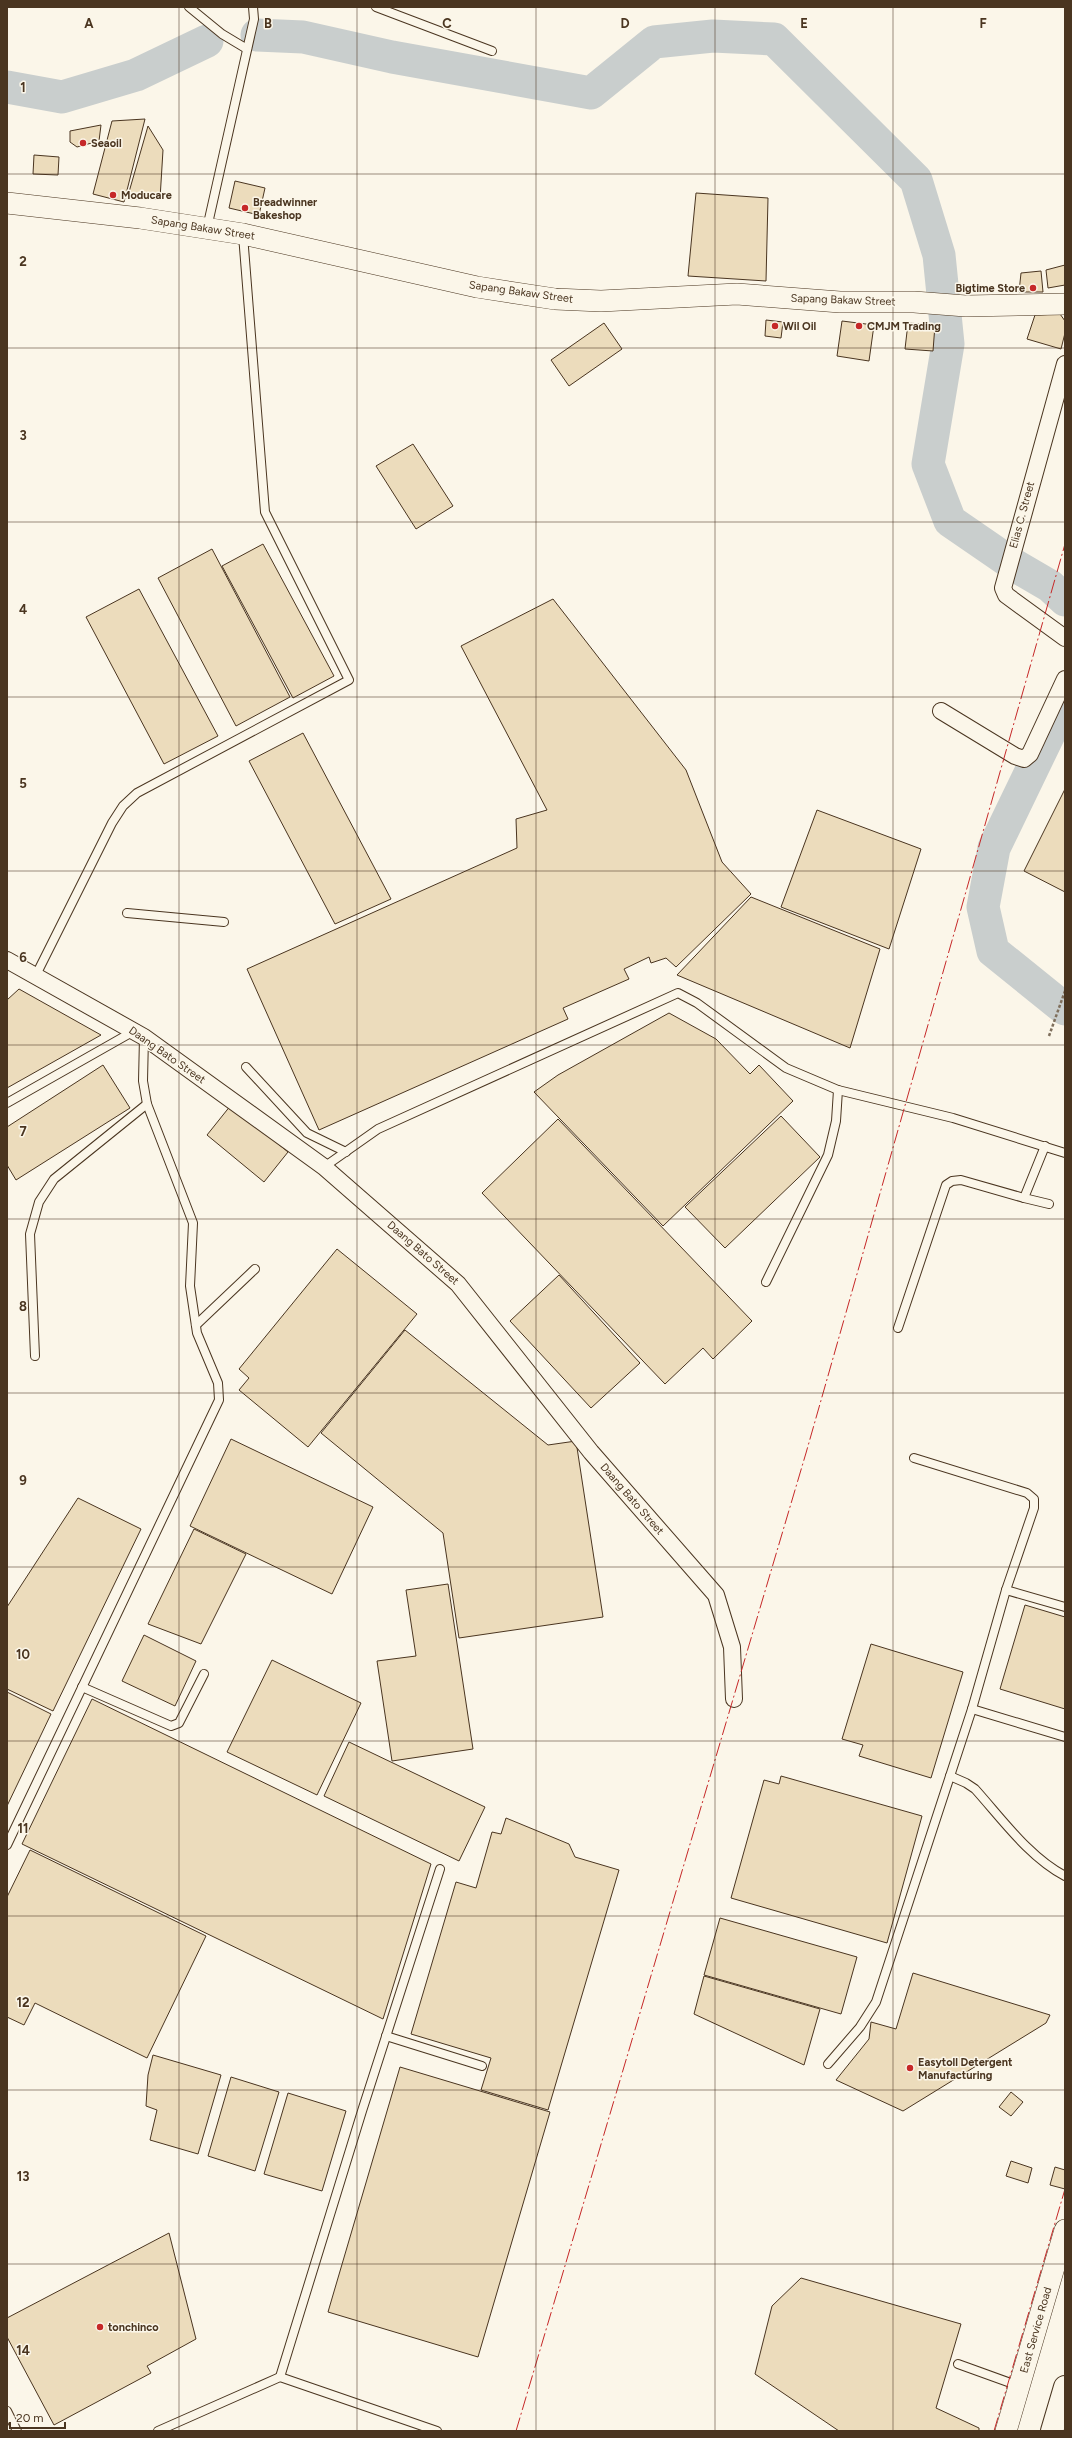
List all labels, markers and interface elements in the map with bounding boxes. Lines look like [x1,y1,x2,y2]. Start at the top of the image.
text: A [84,16,94,31]
text: B [264,16,272,31]
text: C [442,16,452,31]
text: D [620,16,630,31]
text: E [800,16,808,31]
text: F [979,16,987,31]
text: 1 [20,80,26,95]
place label: Seaoil [91,137,122,150]
marker: Seaoil [78,138,88,148]
place label: Moducare [121,189,172,202]
marker: Moducare [108,190,118,200]
place label: Breadwinner Bakeshop [253,196,318,222]
marker: Breadwinner Bakeshop [240,203,250,213]
street label: Sapang Bakaw Street [150,213,256,243]
text: 2 [19,254,27,269]
street label: Sapang Bakaw Street [468,278,574,306]
place label: Bigtime Store [956,282,1025,295]
marker: Bigtime Store [1028,283,1038,293]
street label: Sapang Bakaw Street [790,292,896,308]
place label: Wil Oil [783,320,817,333]
place label: CMJM Trading [867,320,941,333]
marker: Wil Oil [770,321,780,331]
marker: CMJM Trading [854,321,864,331]
text: 3 [19,428,27,443]
street label: Elias C. Street [1007,480,1037,550]
text: 4 [19,602,27,617]
text: 5 [19,776,27,791]
text: 6 [19,950,27,965]
street label: Daang Bato Street [126,1024,208,1086]
text: 7 [19,1124,27,1139]
street label: Daang Bato Street [385,1218,461,1288]
text: 8 [19,1299,27,1314]
street label: Daang Bato Street [597,1461,667,1537]
text: 9 [19,1473,27,1488]
text: 10 [16,1647,30,1662]
text: 11 [18,1821,28,1836]
text: 12 [16,1995,30,2010]
place label: Easytoll Detergent Manufacturing [918,2056,1013,2082]
marker: Easytoll Detergent Manufacturing [905,2063,915,2073]
text: 13 [17,2169,29,2184]
street label: East Service Road [1018,2285,1054,2375]
place label: tonchinco [108,2321,159,2334]
marker: tonchinco [95,2322,105,2332]
text: 14 [16,2343,30,2358]
scale bar [10,2404,65,2430]
text: 20 m [16,2411,44,2425]

